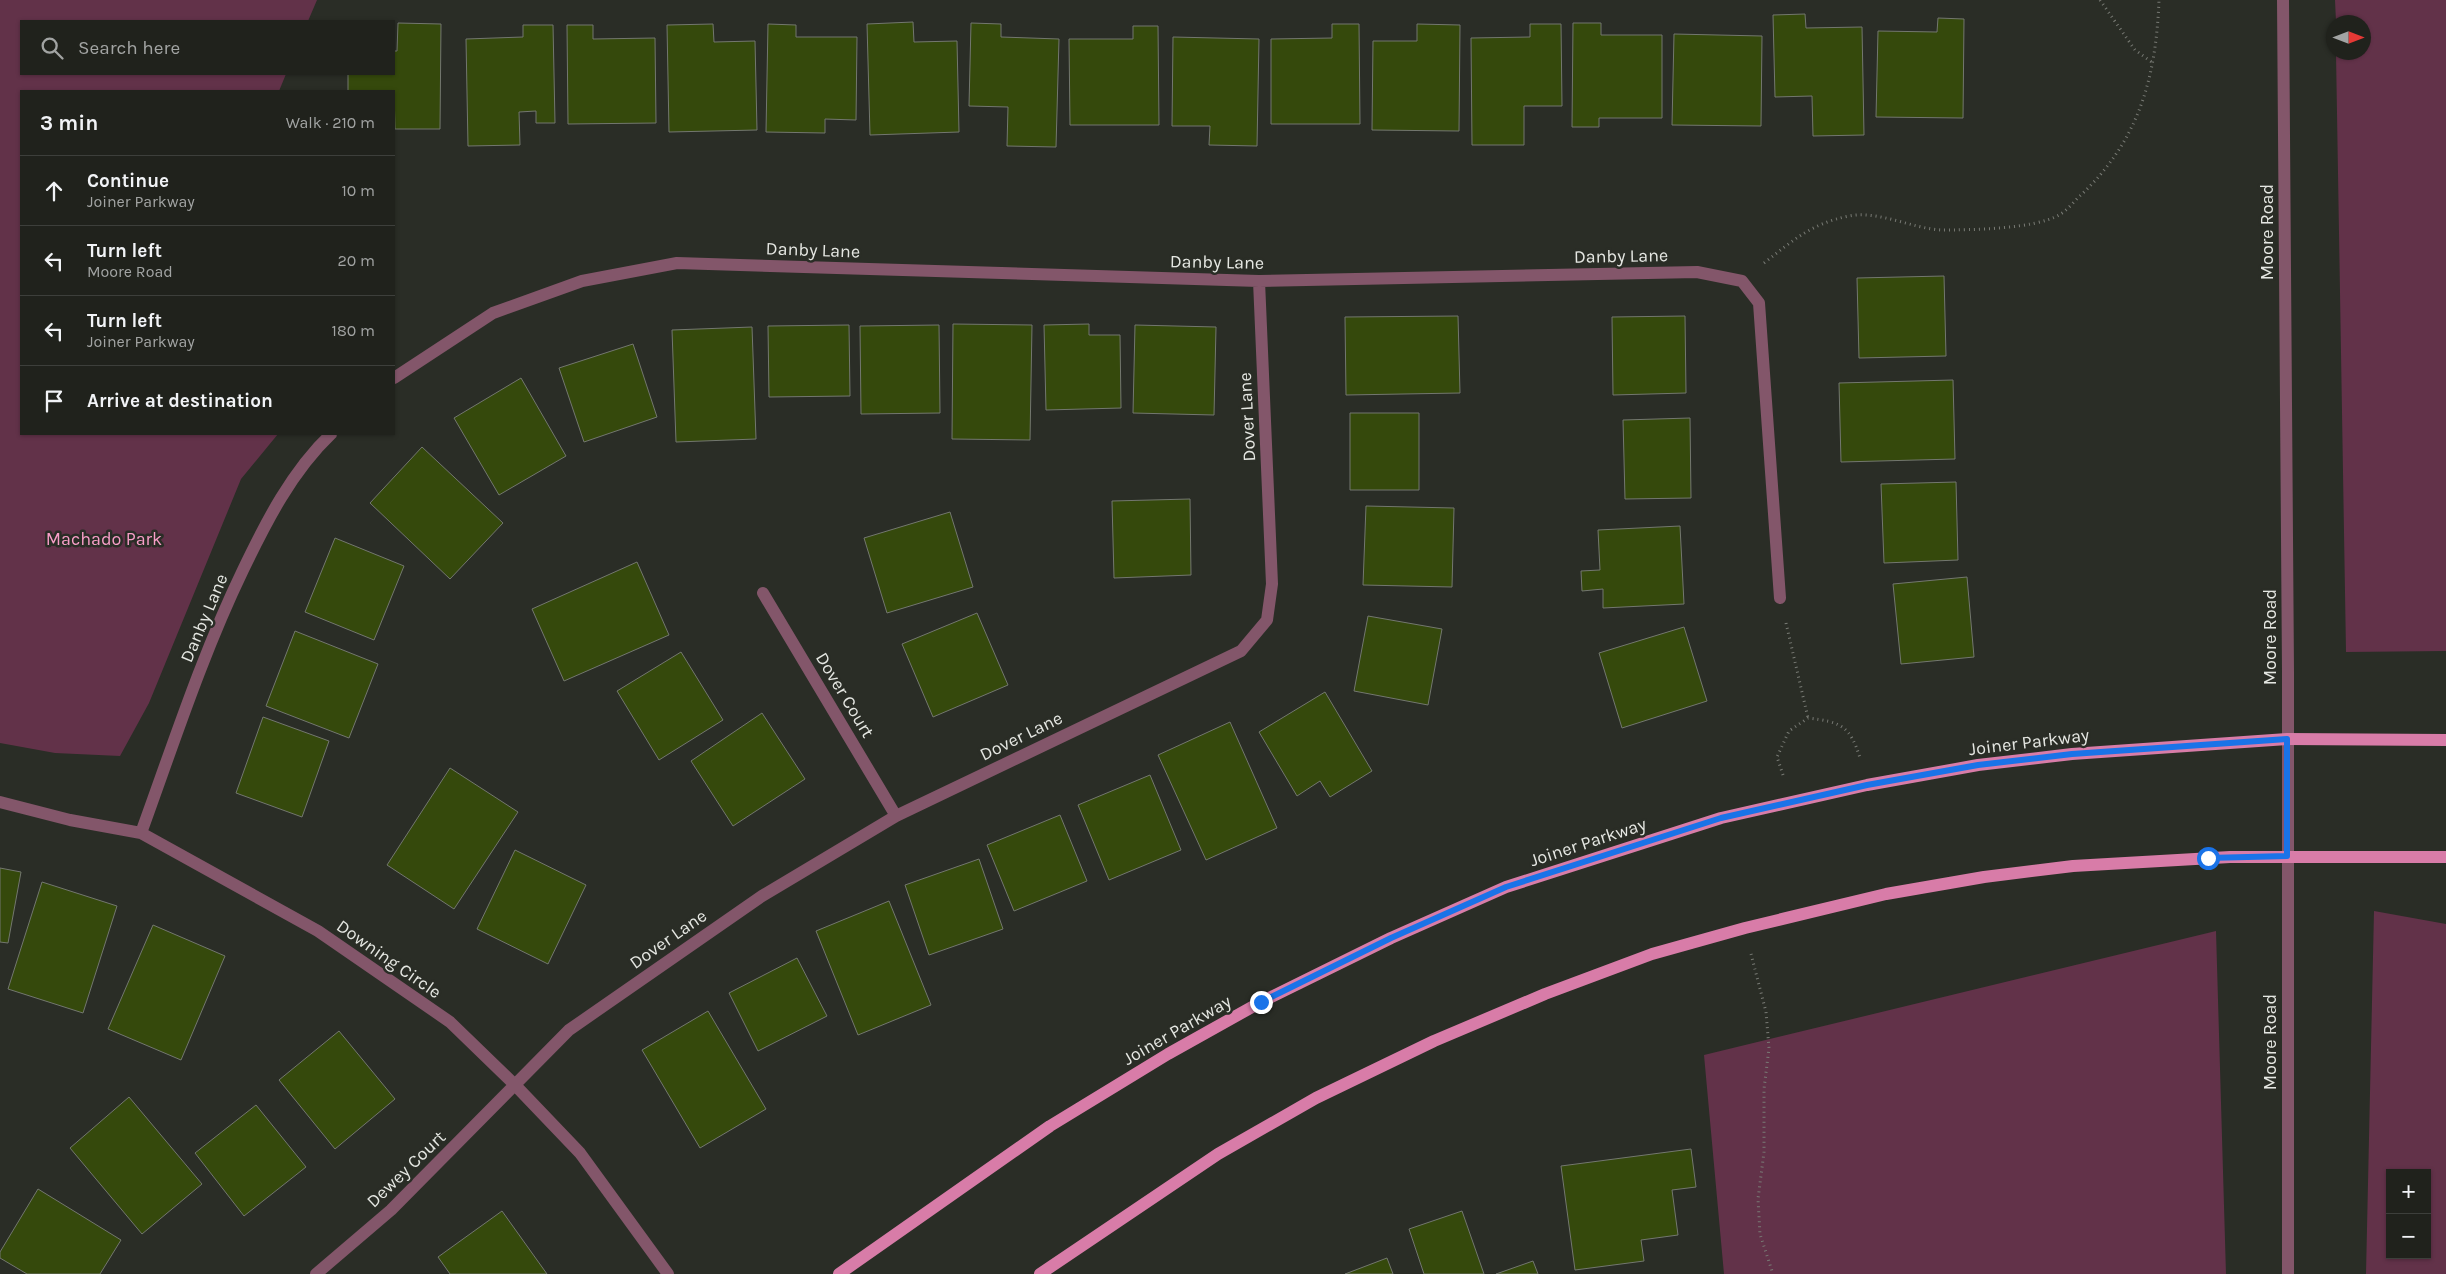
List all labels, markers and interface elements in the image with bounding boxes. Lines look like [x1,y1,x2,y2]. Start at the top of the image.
north arrow [2326,15,2371,60]
search box [20,20,395,75]
icon: search [38,34,66,62]
text: Search here [78,37,180,59]
text: 3 min [40,111,98,135]
text: Walk · 210 m [286,113,375,132]
text: Continue [87,170,169,192]
icon: ahead [40,177,68,205]
text: 10 m [341,181,375,200]
street label: Moore Road [2256,184,2278,280]
text: Joiner Parkway [87,192,195,211]
street label: Danby Lane [765,237,861,263]
text: Turn left [87,240,162,262]
street label: Danby Lane [1574,244,1668,268]
icon: left [40,247,68,275]
street label: Danby Lane [1170,250,1264,274]
text: 20 m [337,251,375,270]
text: Moore Road [87,262,173,281]
text: Turn left [87,310,162,332]
icon: left [40,317,68,345]
text: 180 m [332,321,375,340]
text: Joiner Parkway [87,332,195,351]
street label: Dover Lane [1234,372,1260,462]
icon: arrive [40,387,68,415]
text: Arrive at destination [87,390,273,412]
park label: Machado Park [46,528,162,550]
street label: Danby Lane [175,570,233,666]
street label: Moore Road [2259,589,2281,685]
street label: Dover Court [811,648,879,742]
street label: Dover Lane [976,707,1066,765]
street label: Joiner Parkway [1968,724,2091,760]
street label: Joiner Parkway [1527,813,1650,871]
route start [2197,847,2220,870]
street label: Dover Lane [625,904,711,974]
street label: Downing Circle [332,915,446,1003]
street label: Joiner Parkway [1119,990,1236,1070]
route end [1250,991,1273,1014]
street label: Moore Road [2259,994,2281,1090]
street label: Dewey Court [362,1126,450,1212]
map controls [2386,1169,2431,1259]
button: + [2386,1169,2431,1214]
button: − [2386,1214,2431,1259]

